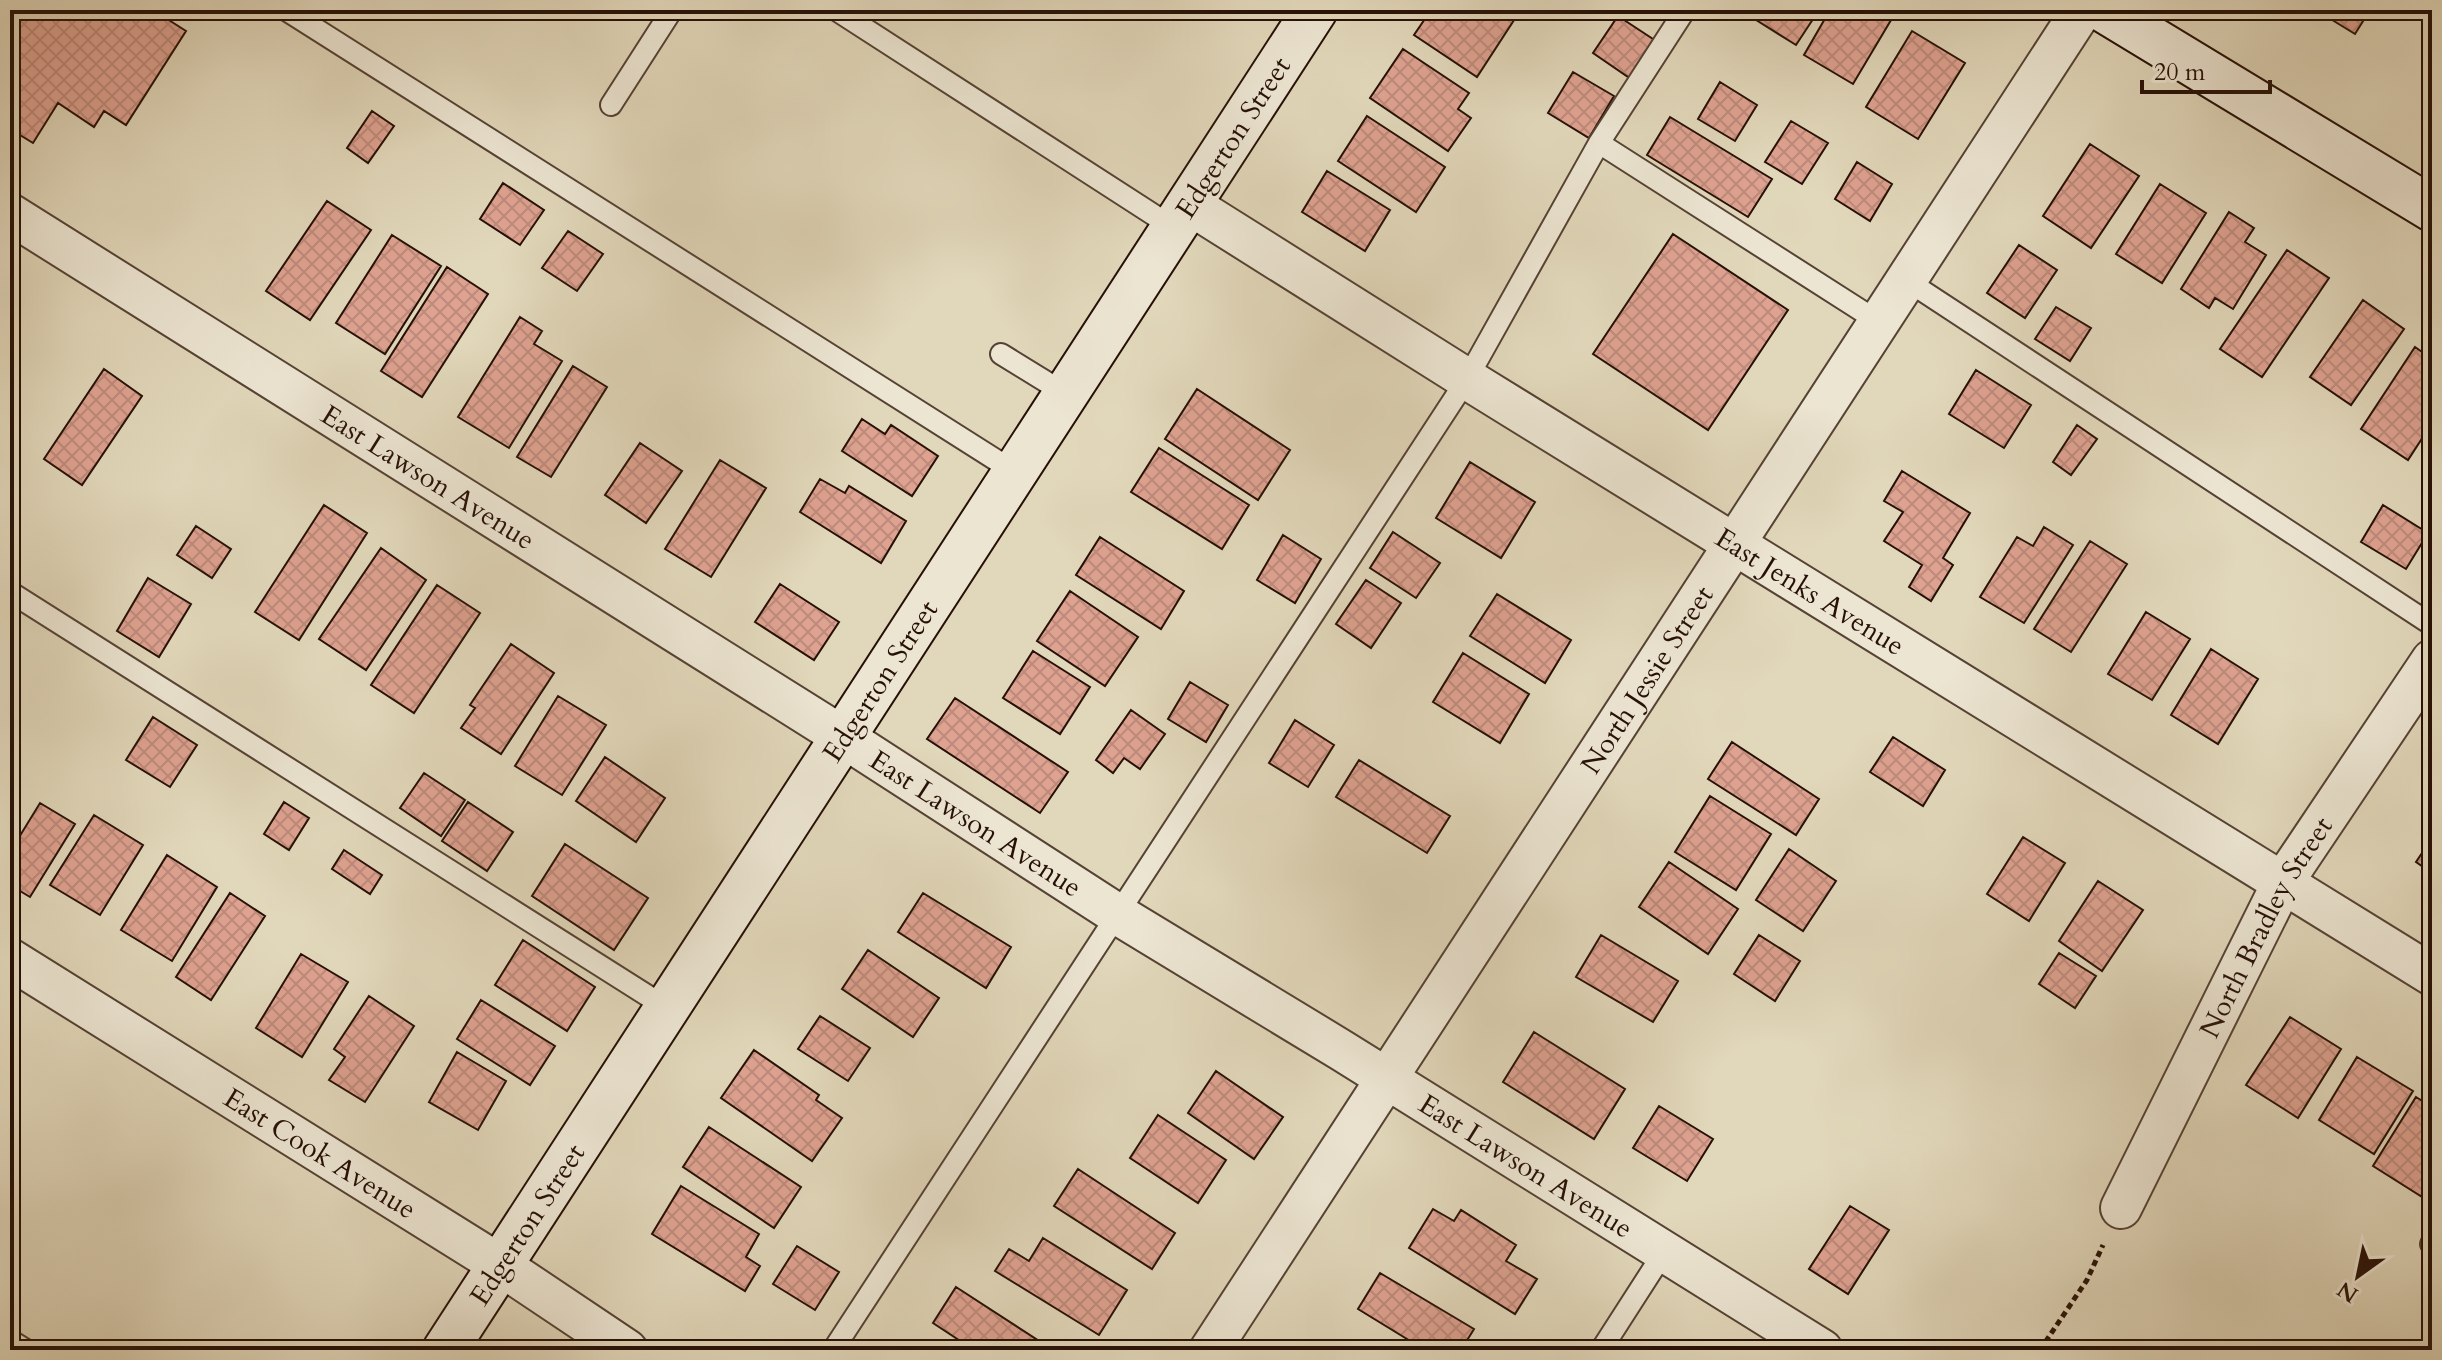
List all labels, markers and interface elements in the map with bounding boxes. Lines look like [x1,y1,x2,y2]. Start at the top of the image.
scale bar [2142,44,2270,94]
street label: Edgerton Street [1167,49,1300,226]
text: 20 m [2154,56,2206,89]
street label: East Lawson Avenue [314,396,542,559]
street label: East Jenks Avenue [1708,519,1912,665]
street label: North Jessie Street [1572,578,1722,782]
street label: Edgerton Street [814,593,947,769]
street label: East Lawson Avenue [862,741,1089,906]
street label: North Bradley Street [2191,809,2342,1044]
street label: East Cook Avenue [216,1079,423,1228]
street label: East Lawson Avenue [1411,1085,1640,1247]
street label: Edgerton Street [461,1136,594,1313]
north arrow [2318,1236,2398,1316]
text: N [2331,1274,2364,1310]

